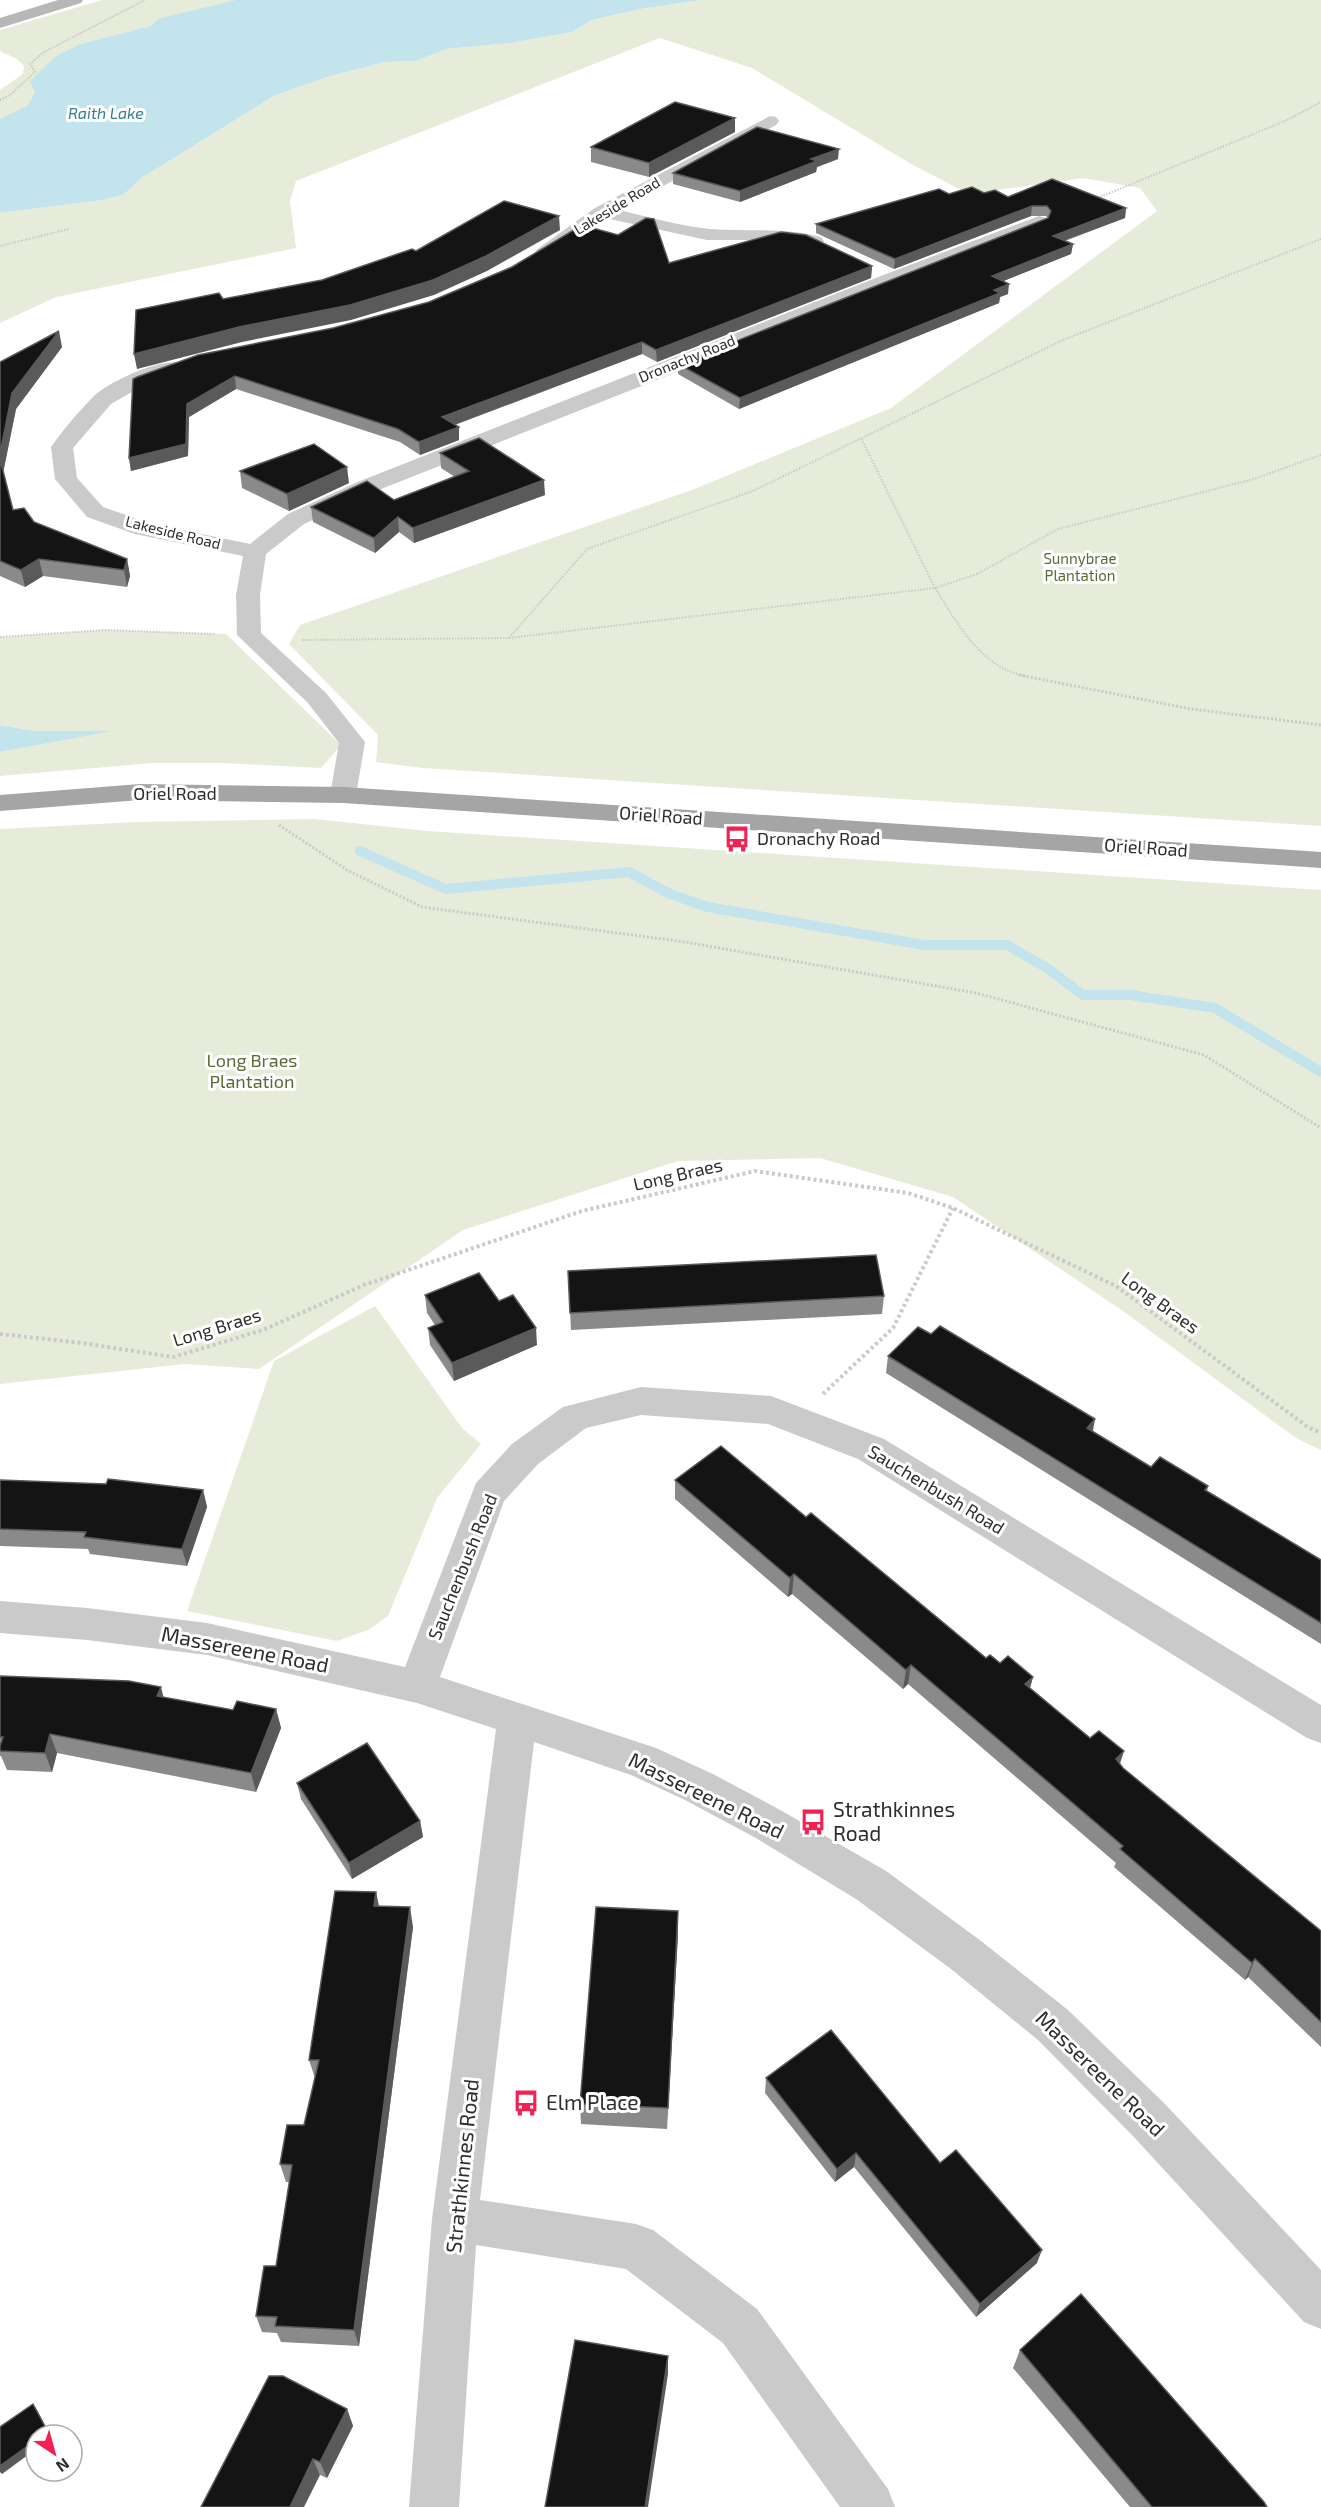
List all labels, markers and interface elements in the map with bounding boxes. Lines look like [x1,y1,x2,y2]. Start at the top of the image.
water label: Raith Lake [68,103,144,122]
street label: Lakeside Road [570,172,663,238]
street label: Dronachy Road [636,330,738,386]
street label: Lakeside Road [124,512,223,553]
park label: Sunnybrae Plantation [1043,549,1117,584]
street label: Oriel Road [133,782,217,804]
street label: Oriel Road [619,801,704,829]
bus stop icon: Dronachy Road [722,824,752,854]
place label: Dronachy Road [757,827,880,849]
street label: Oriel Road [1104,833,1189,861]
park label: Long Braes Plantation [206,1049,298,1092]
street label: Long Braes [631,1153,725,1195]
street label: Long Braes [1117,1267,1204,1338]
street label: Long Braes [170,1303,263,1351]
street label: Sauchenbush Road [864,1440,1009,1539]
street label: Sauchenbush Road [423,1491,501,1643]
street label: Massereene Road [160,1620,331,1677]
street label: Massereene Road [625,1746,788,1843]
place label: Strathkinnes Road [833,1796,955,1845]
bus stop icon: Strathkinnes Road [798,1807,828,1837]
street label: Massereene Road [1031,2005,1171,2141]
street label: Strathkinnes Road [440,2077,483,2254]
bus stop icon: Elm Place [511,2088,541,2118]
place label: Elm Place [546,2089,639,2114]
north arrow [24,2423,84,2483]
text: N [53,2454,73,2477]

